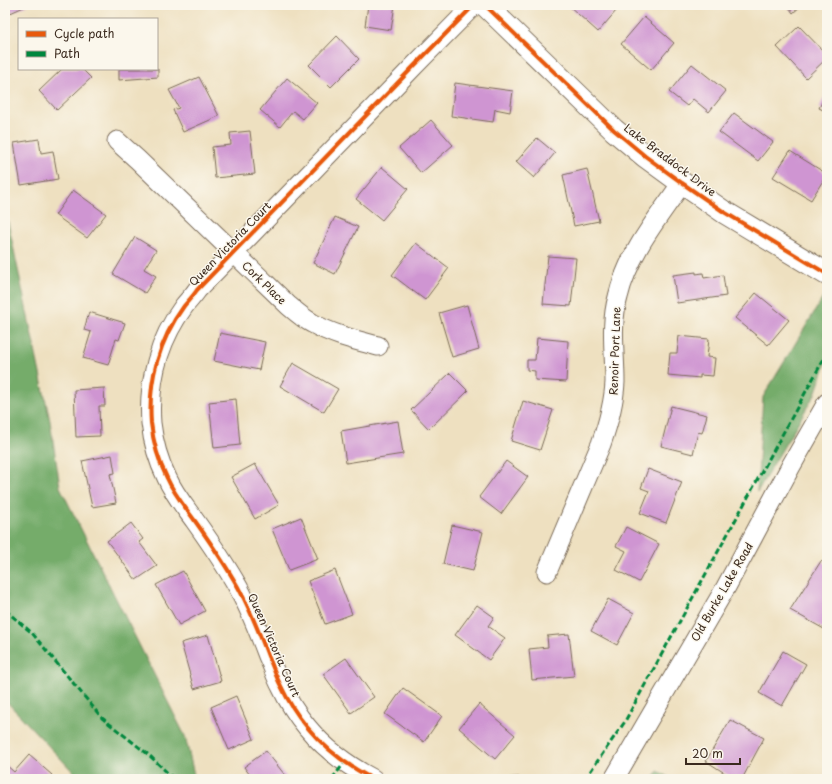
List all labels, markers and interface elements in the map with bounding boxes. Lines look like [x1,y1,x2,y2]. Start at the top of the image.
legend [18,18,158,70]
text: Cycle path [54,24,115,42]
text: Path [54,44,80,62]
street label: Lake Braddock Drive [621,119,720,200]
street label: Queen Victoria Court [185,197,275,290]
street label: Cork Place [238,257,291,308]
street label: Renoir Port Lane [604,306,625,396]
street label: Old Burke Lake Road [686,539,757,645]
street label: Queen Victoria Court [244,590,305,700]
scale bar [686,740,740,766]
text: 20 m [692,744,723,762]

